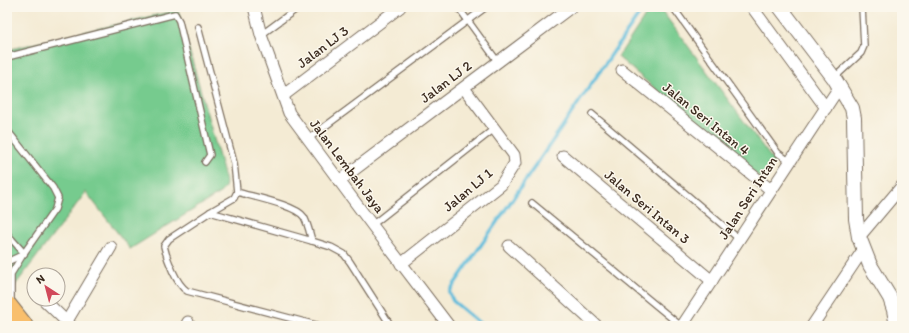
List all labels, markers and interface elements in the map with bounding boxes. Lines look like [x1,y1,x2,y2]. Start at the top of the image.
street label: Jalan LJ 3 [294,22,352,72]
street label: Jalan LJ 2 [417,57,475,107]
street label: Jalan Seri Intan 4 [659,79,753,160]
street label: Jalan Lembah Jaya [306,116,388,217]
street label: Jalan Seri Intan [715,153,781,243]
street label: Jalan LJ 1 [440,164,496,215]
street label: Jalan Seri Intan 3 [601,166,693,248]
north arrow [26,267,66,307]
text: N [34,272,47,287]

